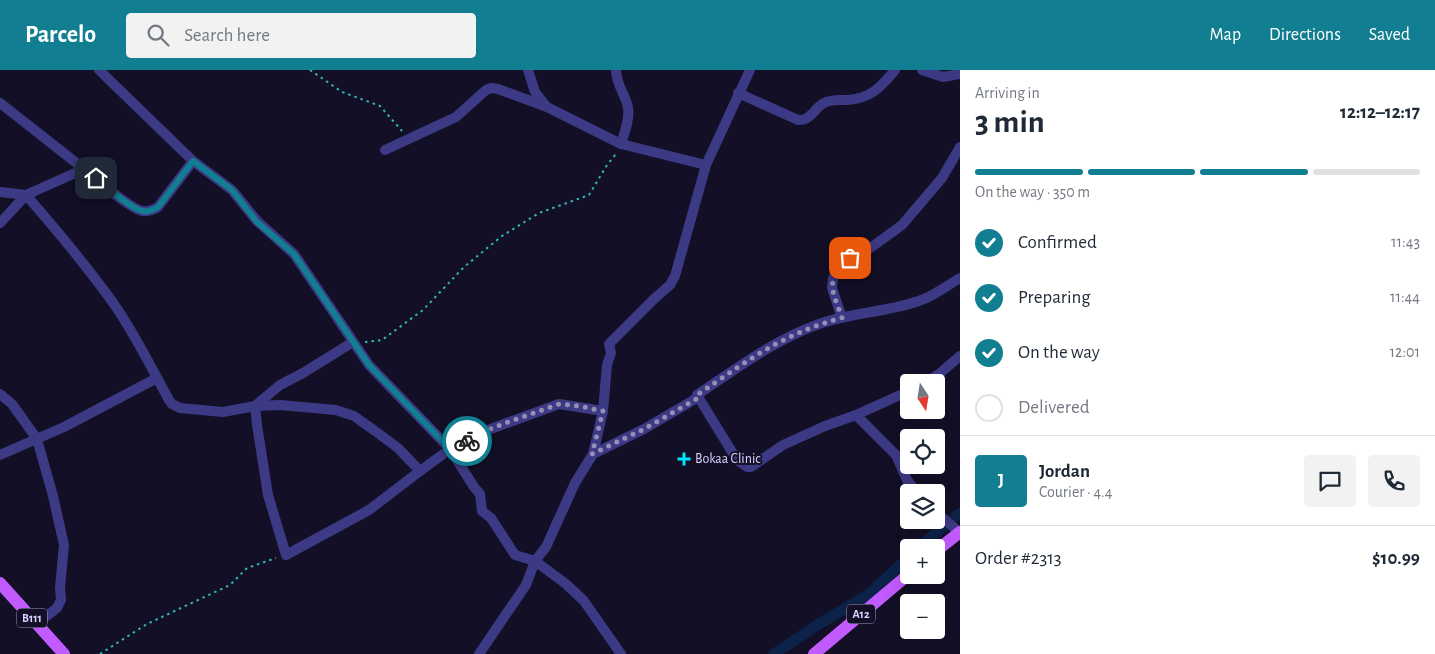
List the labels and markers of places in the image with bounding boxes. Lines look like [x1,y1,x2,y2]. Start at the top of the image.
pin [75,157,117,199]
pin [829,237,871,279]
marker: Bokaa Clinic [677,452,691,466]
place label: Bokaa Clinic [695,452,761,466]

